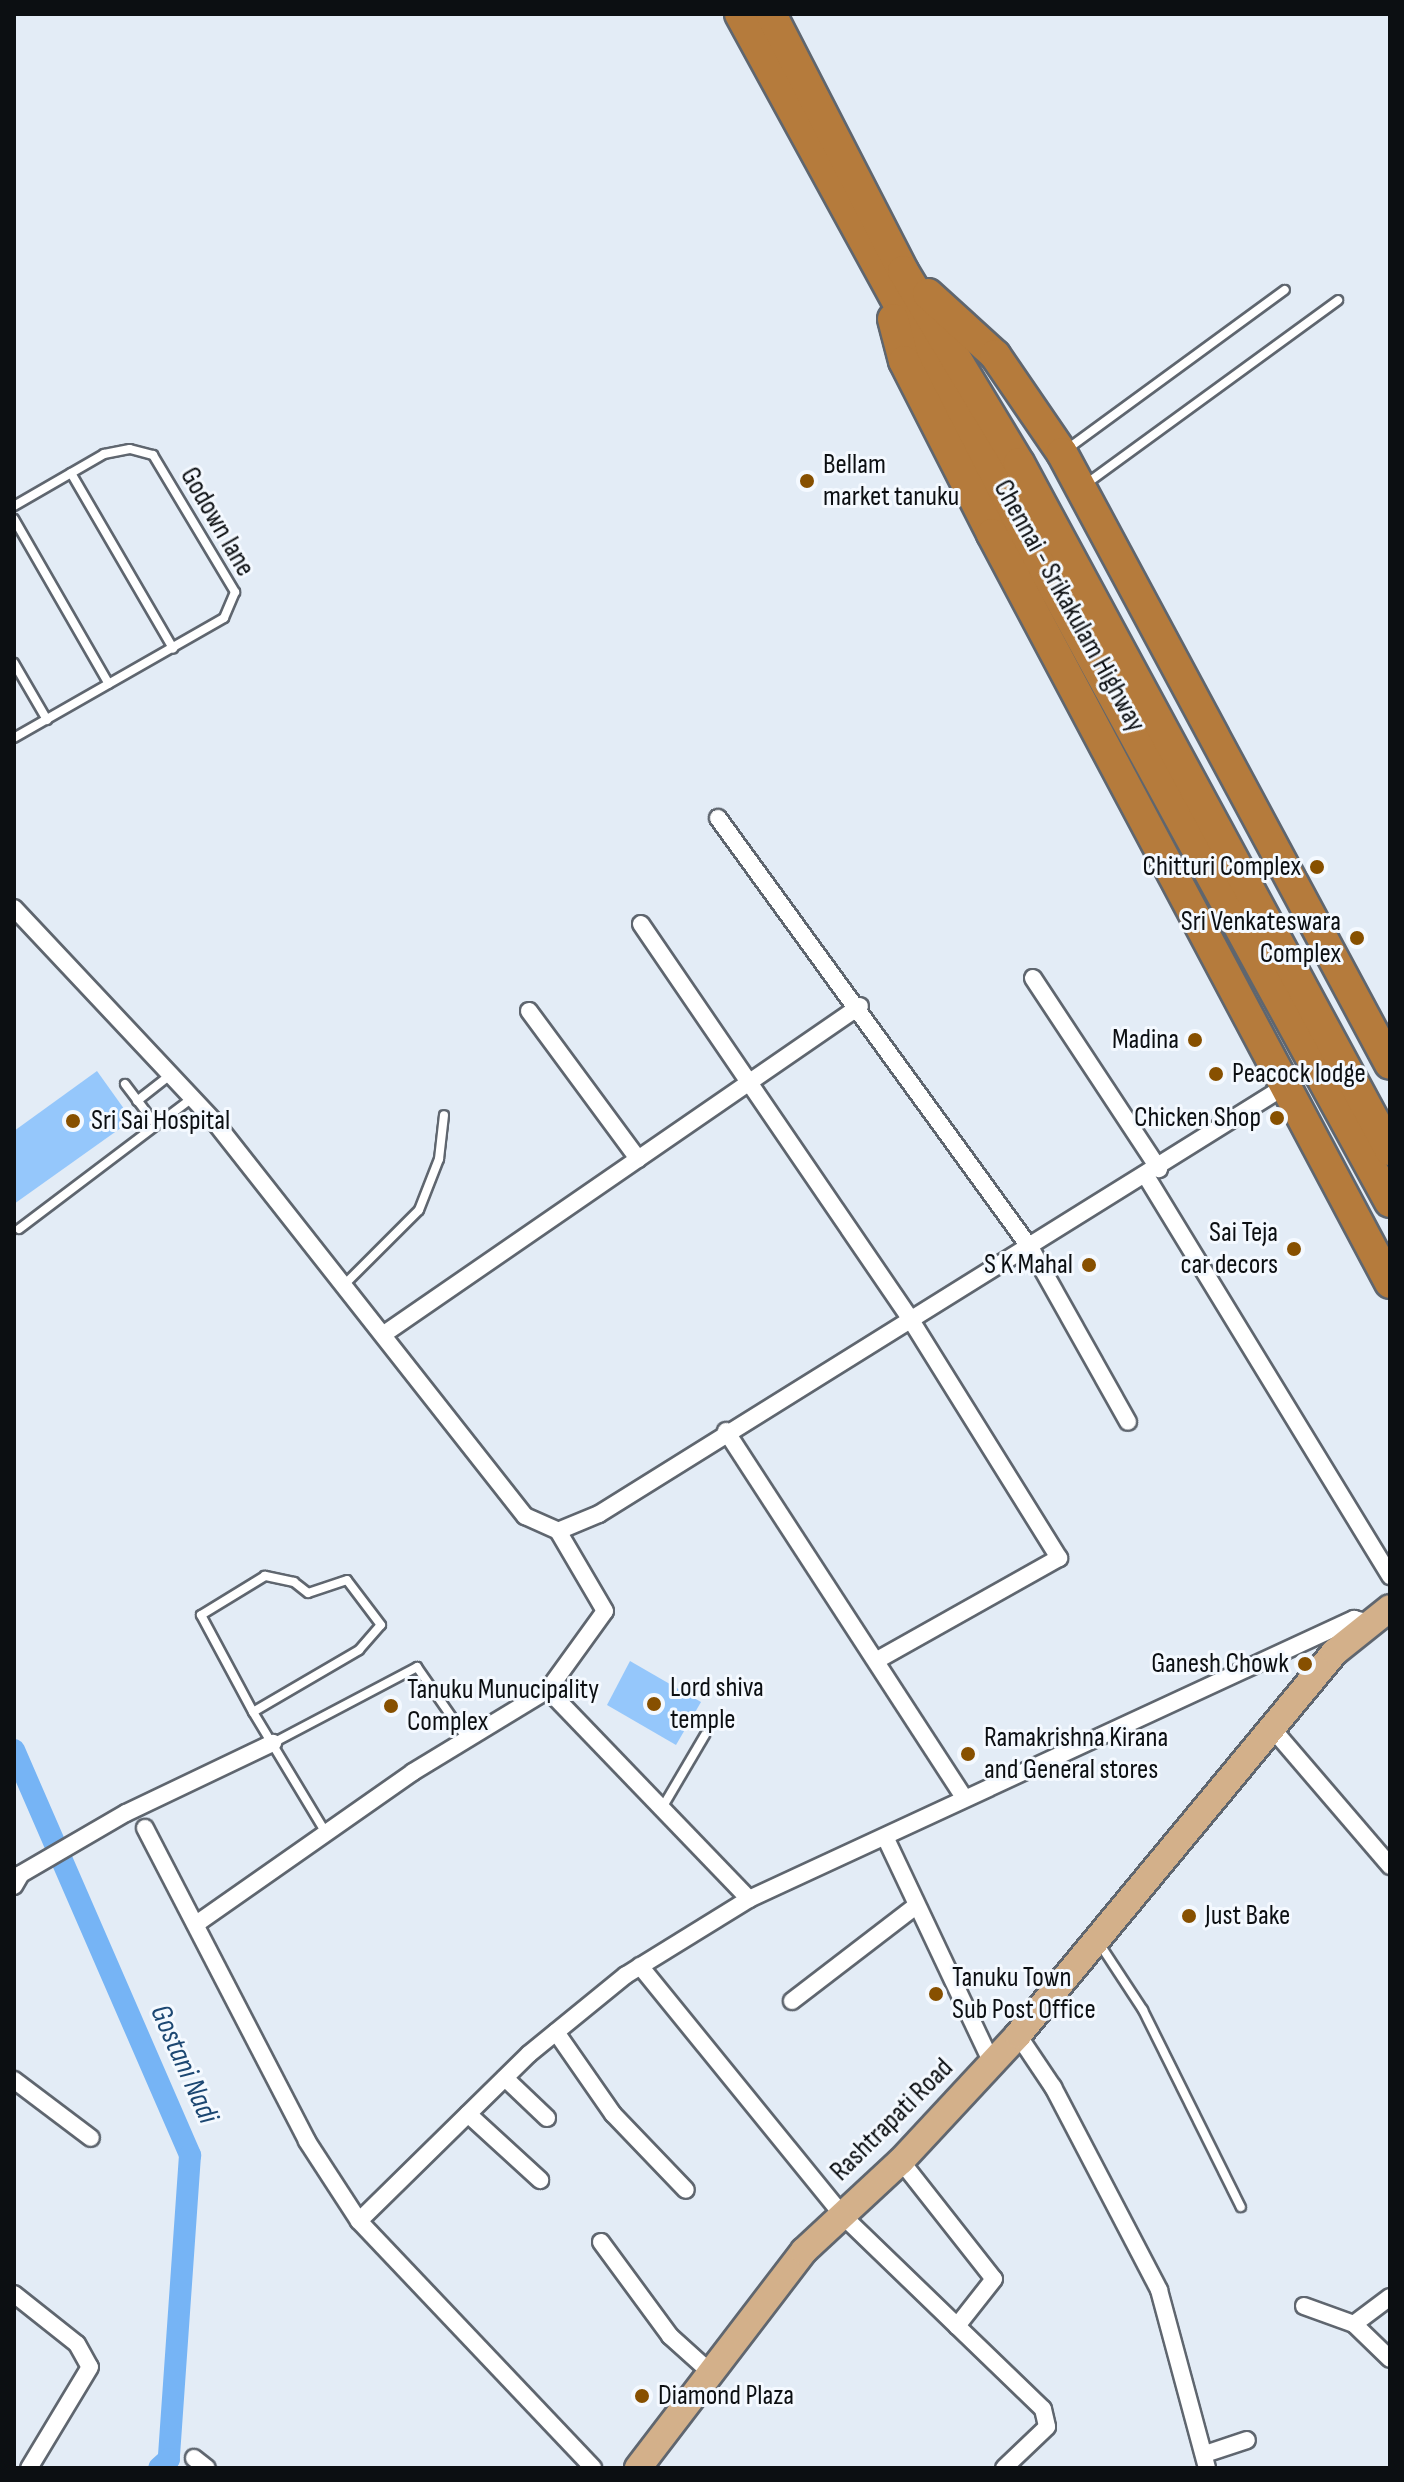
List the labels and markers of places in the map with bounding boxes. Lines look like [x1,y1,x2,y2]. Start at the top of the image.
place label: Bellam market tanuku [823,448,959,514]
marker: Bellam market tanuku [798,472,816,490]
place label: Chitturi Complex [1143,850,1301,884]
marker: Chitturi Complex [1308,858,1326,876]
place label: Sri Venkateswara Complex [1181,905,1341,971]
marker: Sri Venkateswara Complex [1348,929,1366,947]
place label: Madina [1112,1023,1179,1057]
marker: Madina [1186,1031,1204,1049]
place label: Peacock lodge [1232,1057,1366,1091]
marker: Peacock lodge [1207,1065,1225,1083]
place label: Chicken Shop [1134,1101,1261,1135]
place label: Sri Sai Hospital [91,1104,230,1138]
marker: Chicken Shop [1268,1109,1286,1127]
marker: Sri Sai Hospital [62,1110,84,1132]
place label: Sai Teja car decors [1181,1216,1278,1282]
marker: Sai Teja car decors [1285,1240,1303,1258]
place label: S K Mahal [984,1248,1073,1282]
marker: S K Mahal [1080,1256,1098,1274]
place label: Ganesh Chowk [1151,1647,1289,1681]
marker: Ganesh Chowk [1296,1655,1314,1673]
place label: Lord shiva temple [670,1671,764,1737]
place label: Tanuku Munucipality Complex [407,1673,599,1739]
marker: Lord shiva temple [645,1695,663,1713]
marker: Tanuku Munucipality Complex [382,1697,400,1715]
place label: Ramakrishna Kirana and General stores [984,1721,1168,1787]
marker: Ramakrishna Kirana and General stores [959,1745,977,1763]
place label: Just Bake [1205,1899,1290,1933]
marker: Just Bake [1180,1907,1198,1925]
place label: Tanuku Town Sub Post Office [952,1961,1096,2027]
marker: Tanuku Town Sub Post Office [927,1985,945,2003]
place label: Diamond Plaza [658,2379,794,2413]
marker: Diamond Plaza [633,2387,651,2405]

